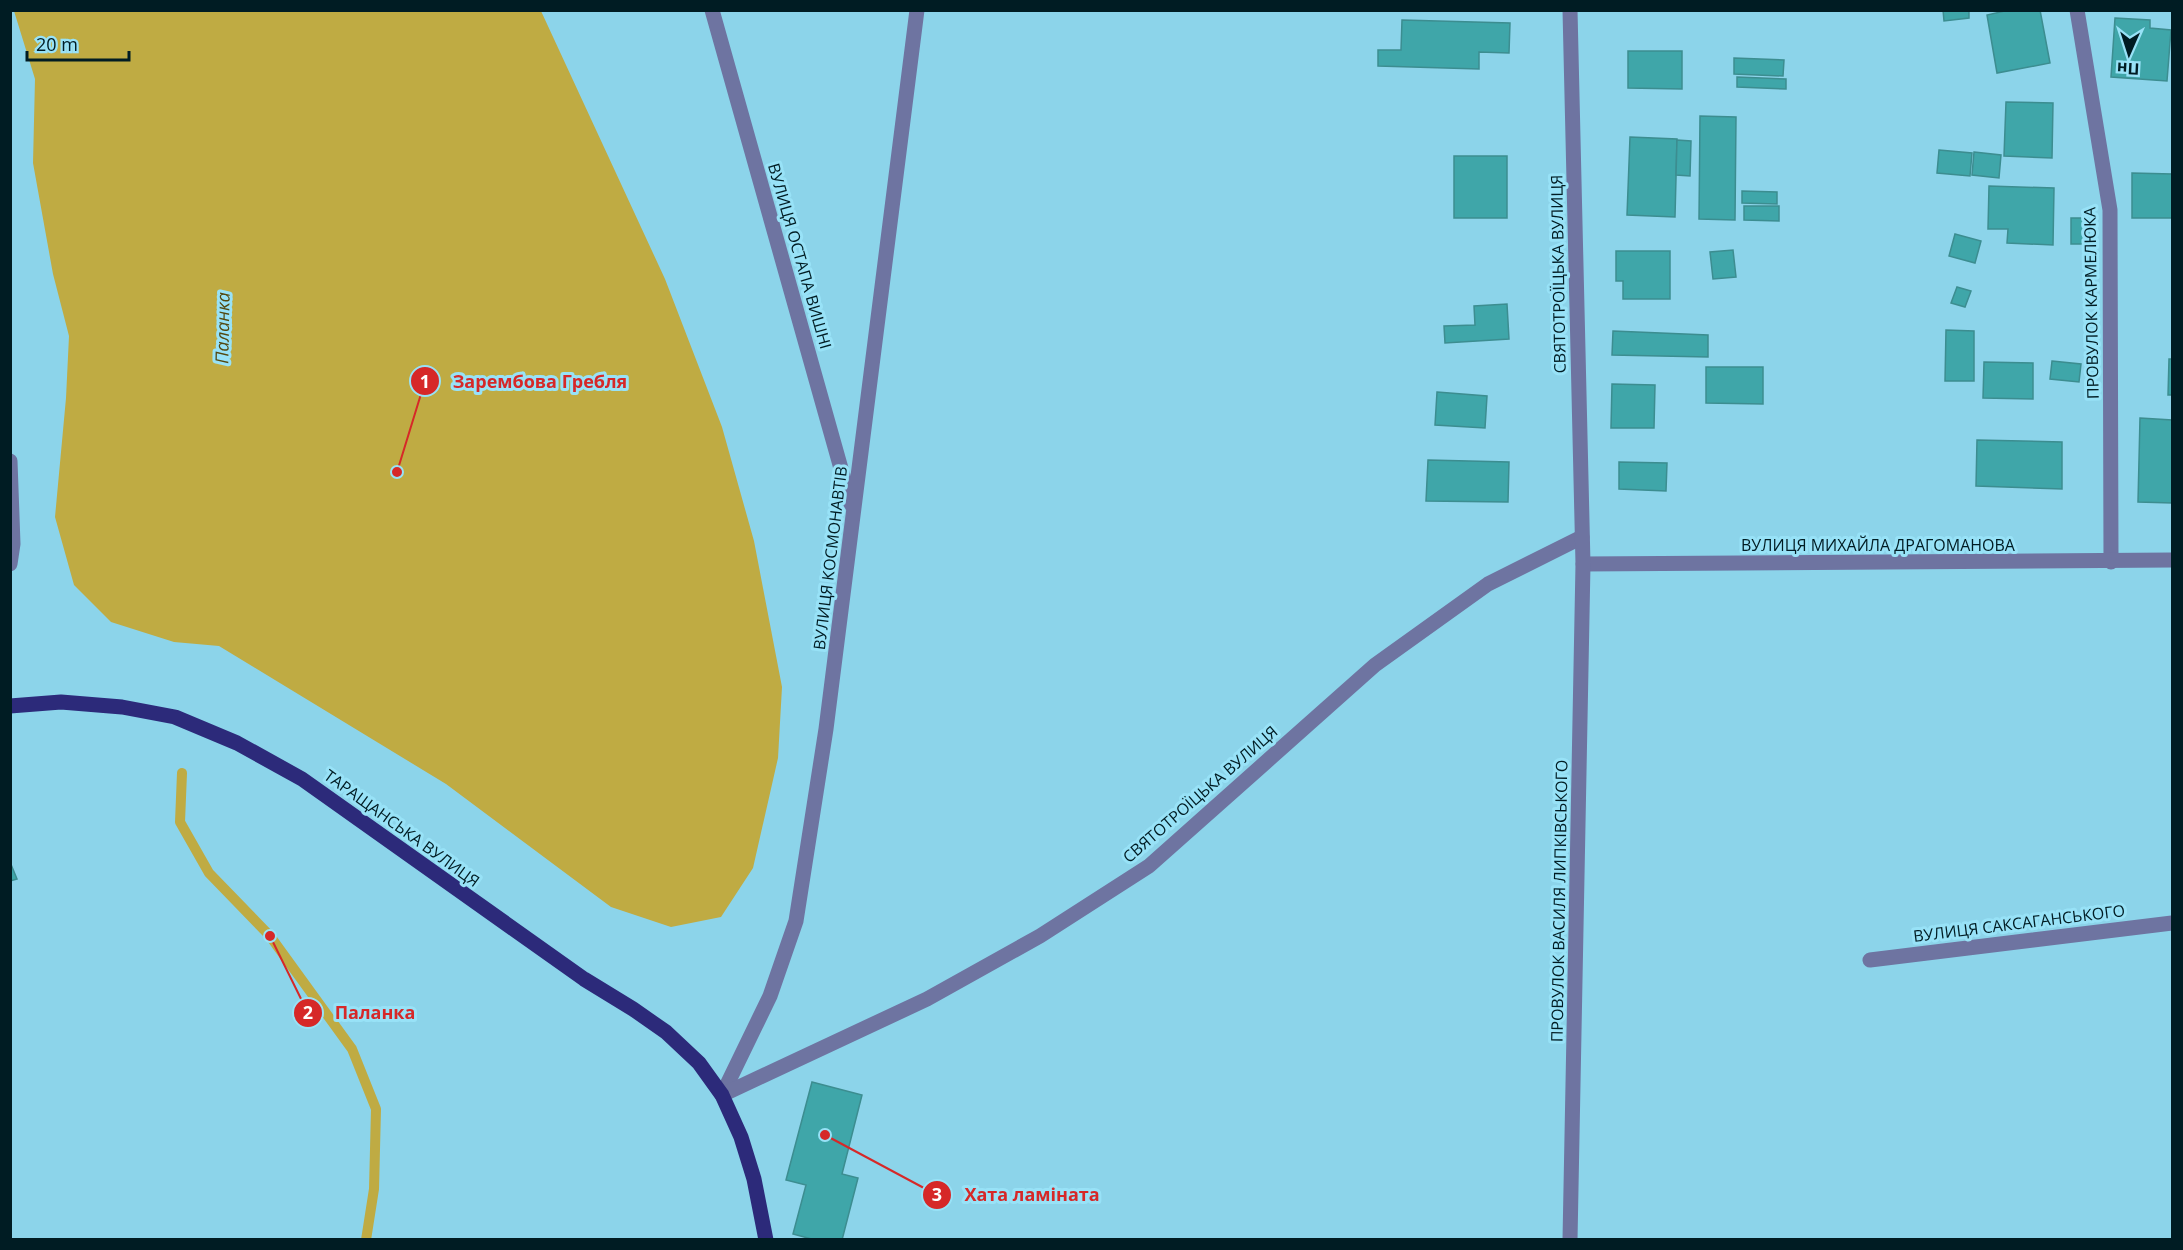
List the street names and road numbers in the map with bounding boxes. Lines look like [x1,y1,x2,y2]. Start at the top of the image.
street label: ВУЛИЦЯ ОСТАПА ВИШНІ [763,161,837,351]
street label: СВЯТОТРОЇЦЬКА ВУЛИЦЯ [1545,174,1571,374]
street label: ПРОВУЛОК КАРМЕЛЮКА [2078,206,2104,399]
street label: ВУЛИЦЯ КОСМОНАВТІВ [808,465,852,651]
street label: ВУЛИЦЯ МИХАЙЛА ДРАГОМАНОВА [1741,534,2016,556]
street label: СВЯТОТРОЇЦЬКА ВУЛИЦЯ [1118,721,1282,867]
street label: ПРОВУЛОК ВАСИЛЯ ЛИПКІВСЬКОГО [1546,760,1572,1042]
street label: ТАРАЩАНСЬКА ВУЛИЦЯ [320,764,484,892]
street label: ВУЛИЦЯ САКСАГАНСЬКОГО [1912,899,2126,947]

